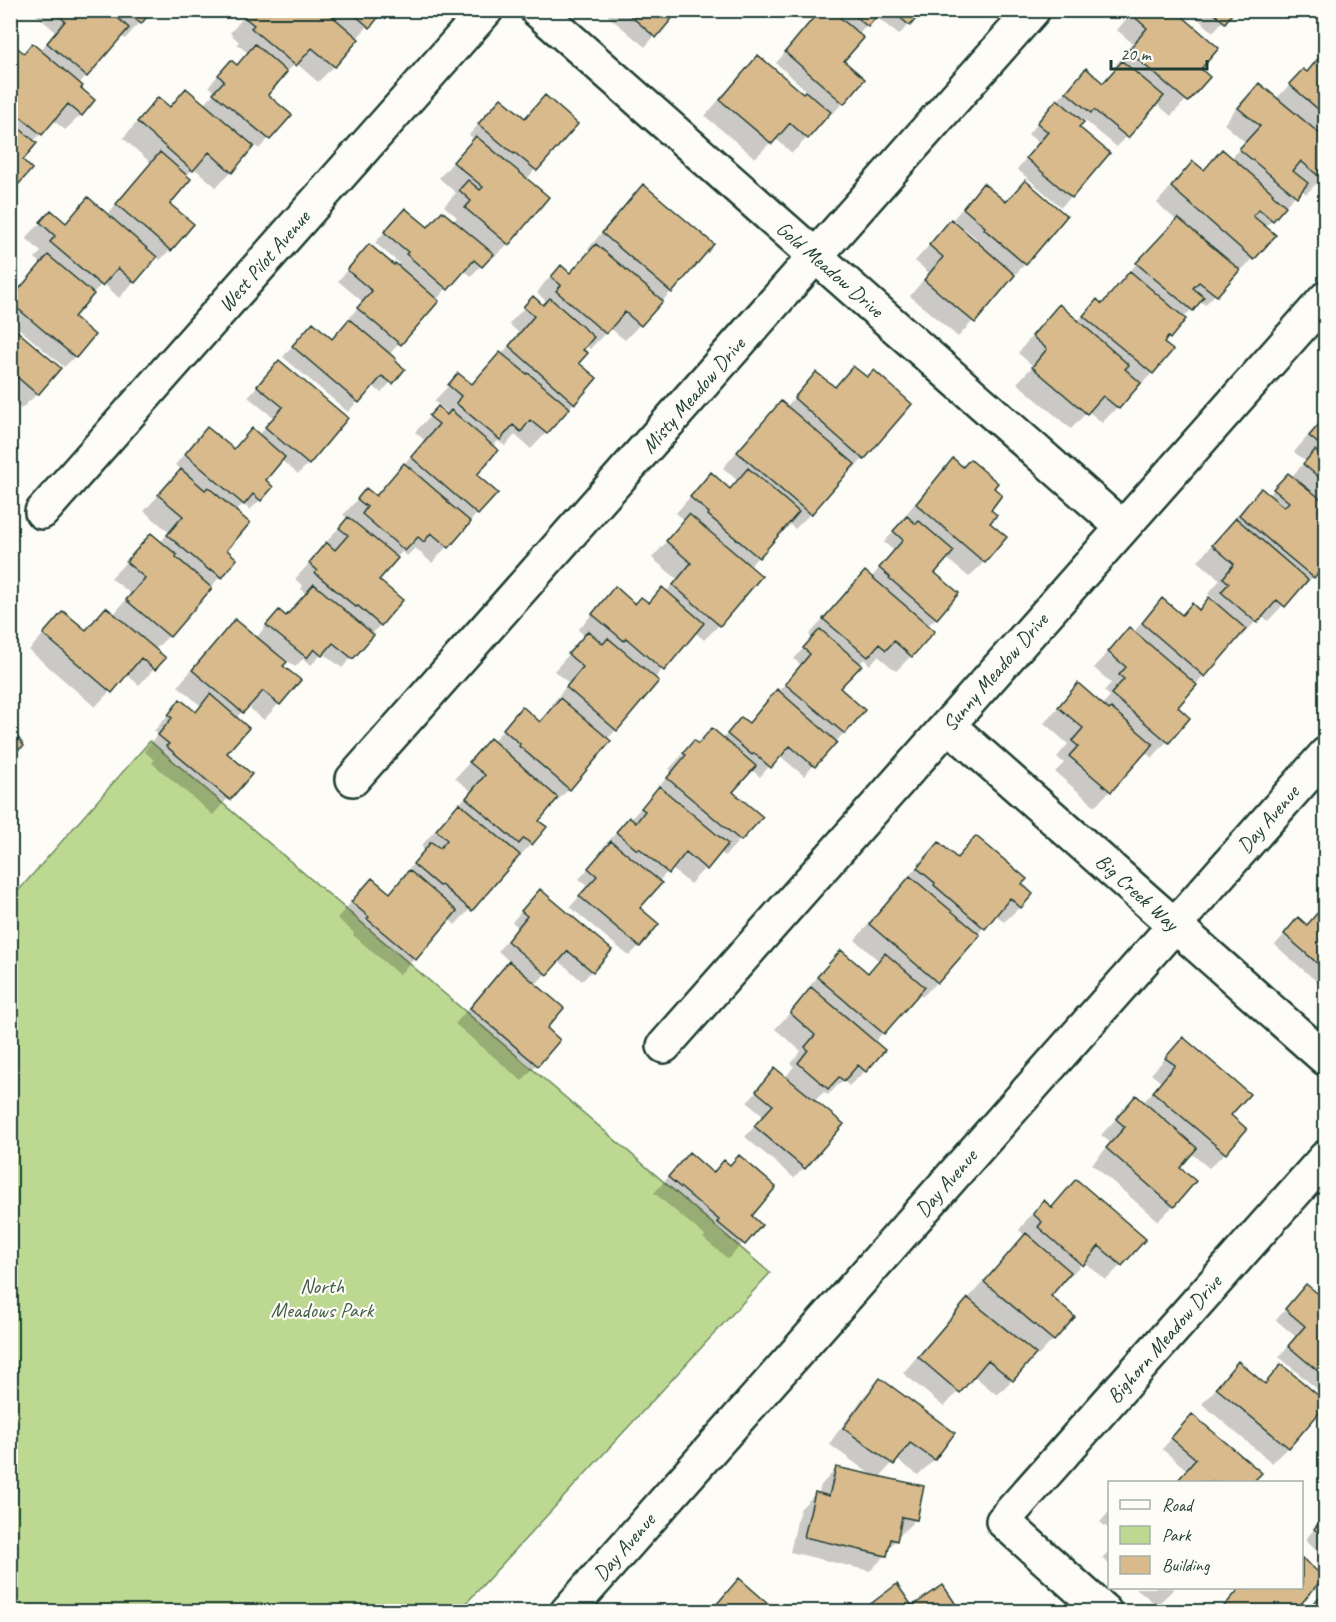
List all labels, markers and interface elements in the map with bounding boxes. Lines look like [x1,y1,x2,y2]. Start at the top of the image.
scale bar [1111,33,1207,71]
text: 20 m [1120,43,1153,65]
street label: West Pilot Avenue [213,204,316,317]
street label: Gold Meadow Drive [771,215,890,323]
street label: Misty Meadow Drive [636,331,751,458]
street label: Sunny Meadow Drive [937,607,1054,736]
street label: Day Avenue [1231,778,1306,858]
street label: Big Creek Way [1090,848,1185,937]
street label: Day Avenue [909,1142,984,1222]
street label: Bighorn Meadow Drive [1101,1268,1228,1409]
park label: North Meadows Park [271,1273,375,1323]
legend [1108,1481,1303,1589]
text: Road [1162,1494,1195,1516]
street label: Day Avenue [587,1506,662,1586]
text: Park [1162,1524,1192,1546]
text: Building [1162,1554,1211,1576]

